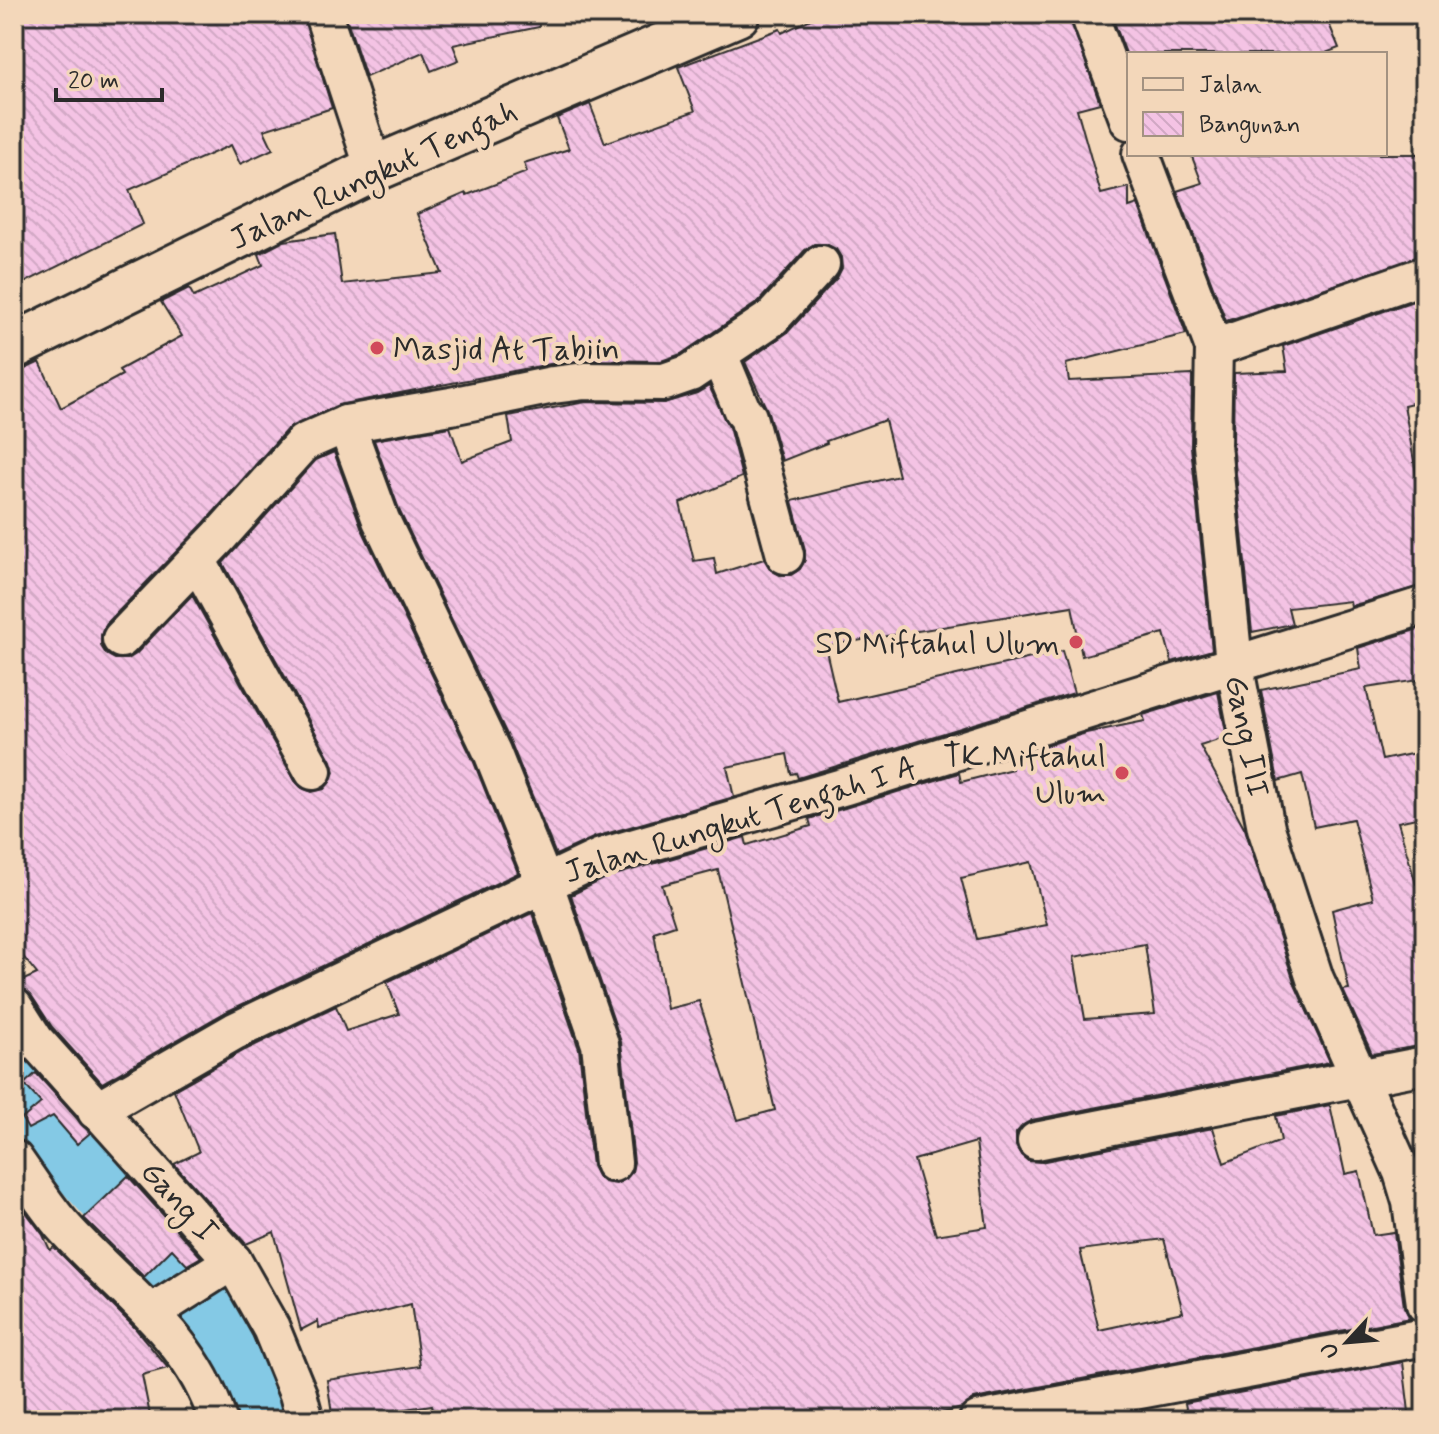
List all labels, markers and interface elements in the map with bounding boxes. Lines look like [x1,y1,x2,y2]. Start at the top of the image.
scale bar [56,52,162,102]
legend [1127,52,1387,156]
text: 20 m [68,66,119,97]
text: Jalan [1199,70,1262,101]
street label: Jalan Rungkut Tengah [223,91,526,264]
text: Bangunan [1199,110,1300,143]
place label: Masjid At Tabiin [393,329,620,371]
marker: Masjid At Tabiin [368,339,386,357]
place label: SD Miftahul Ulum [815,623,1060,665]
marker: SD Miftahul Ulum [1067,633,1085,651]
street label: Gang III [1212,672,1278,801]
place label: TK Miftahul Ulum [943,736,1106,815]
street label: Jalan Rungkut Tengah I A [559,747,923,897]
marker: TK Miftahul Ulum [1113,764,1131,782]
street label: Gang I [129,1152,227,1254]
north arrow [1307,1302,1387,1382]
text: U [1315,1337,1347,1362]

